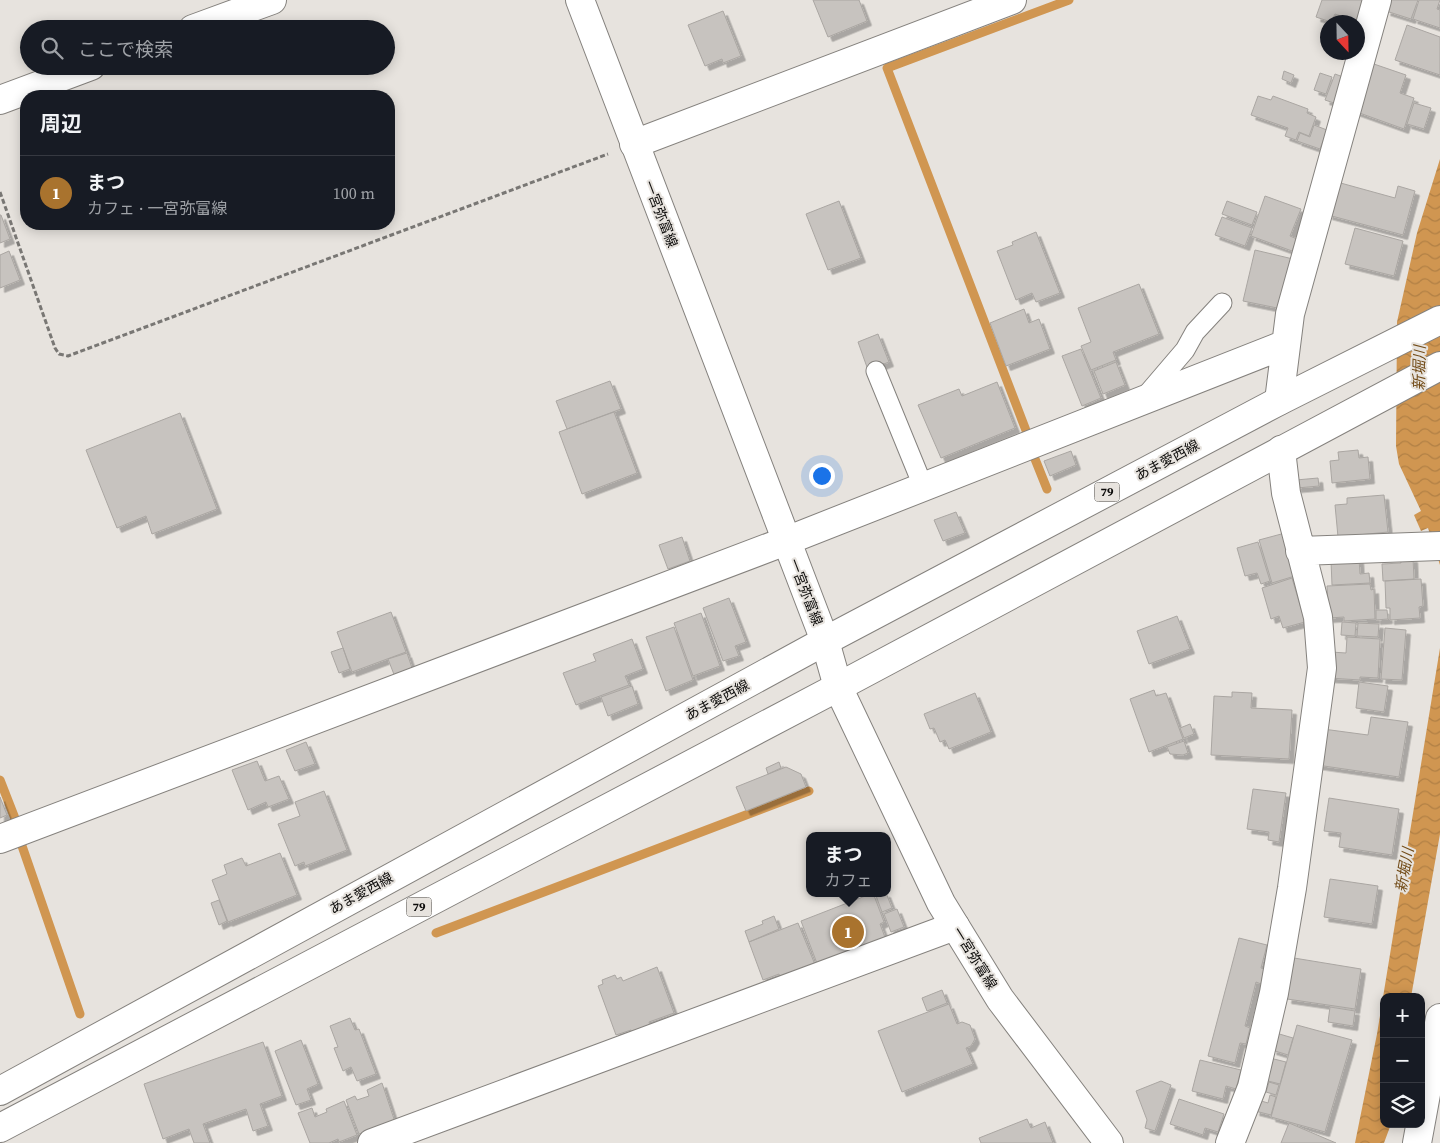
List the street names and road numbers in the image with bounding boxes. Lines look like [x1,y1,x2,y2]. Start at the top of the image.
street label: 一宮弥富線 [639,178,683,250]
street label: あま愛西線 [1131,435,1203,485]
road number: 79 [1094,482,1120,502]
street label: 一宮弥富線 [784,556,828,628]
street label: あま愛西線 [681,675,753,725]
street label: あま愛西線 [326,867,396,919]
road number: 79 [406,898,432,916]
street label: 一宮弥富線 [948,923,1002,993]

